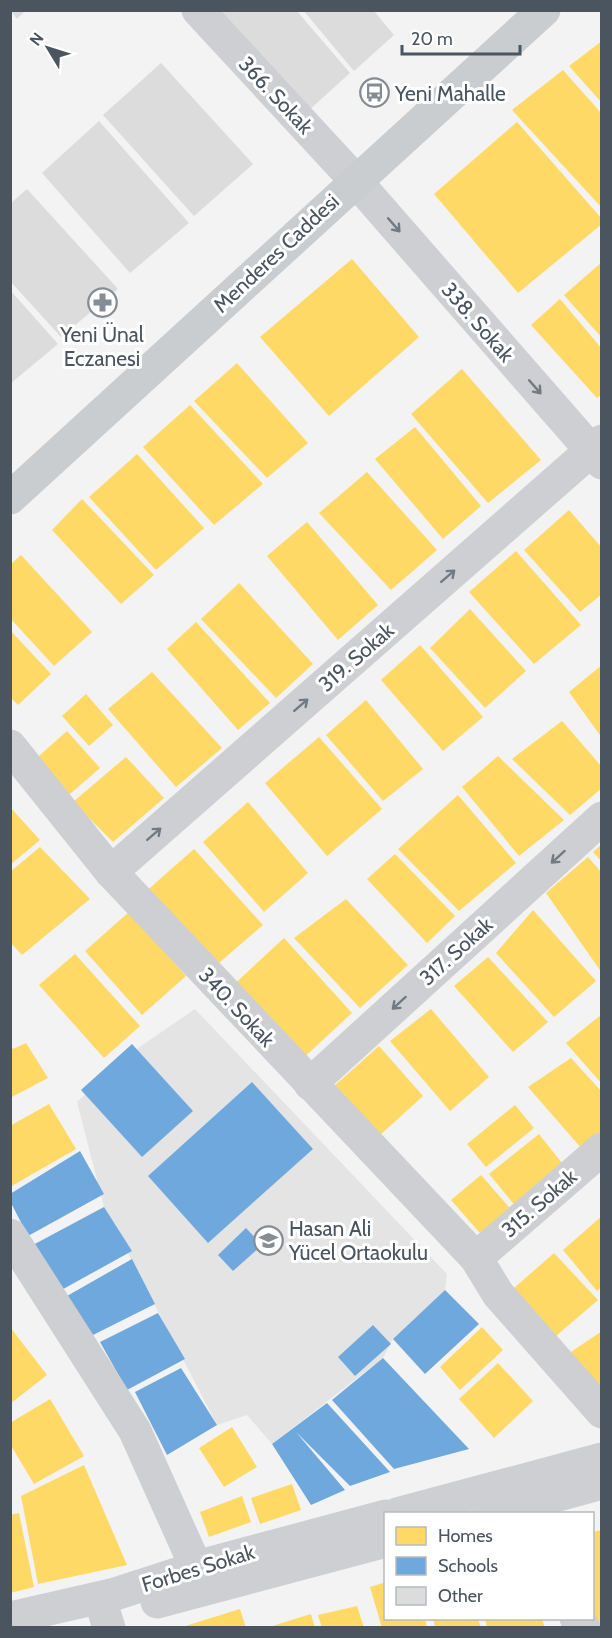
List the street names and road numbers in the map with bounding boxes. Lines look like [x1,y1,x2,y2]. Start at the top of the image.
street label: 366. Sokak [234,51,319,139]
street label: Menderes Caddesi [208,188,344,318]
street label: 338. Sokak [437,277,520,367]
street label: 319. Sokak [313,617,399,696]
street label: 317. Sokak [414,911,498,990]
street label: 340. Sokak [194,962,280,1052]
street label: 315. Sokak [496,1163,582,1242]
street label: Forbes Sokak [139,1539,258,1597]

